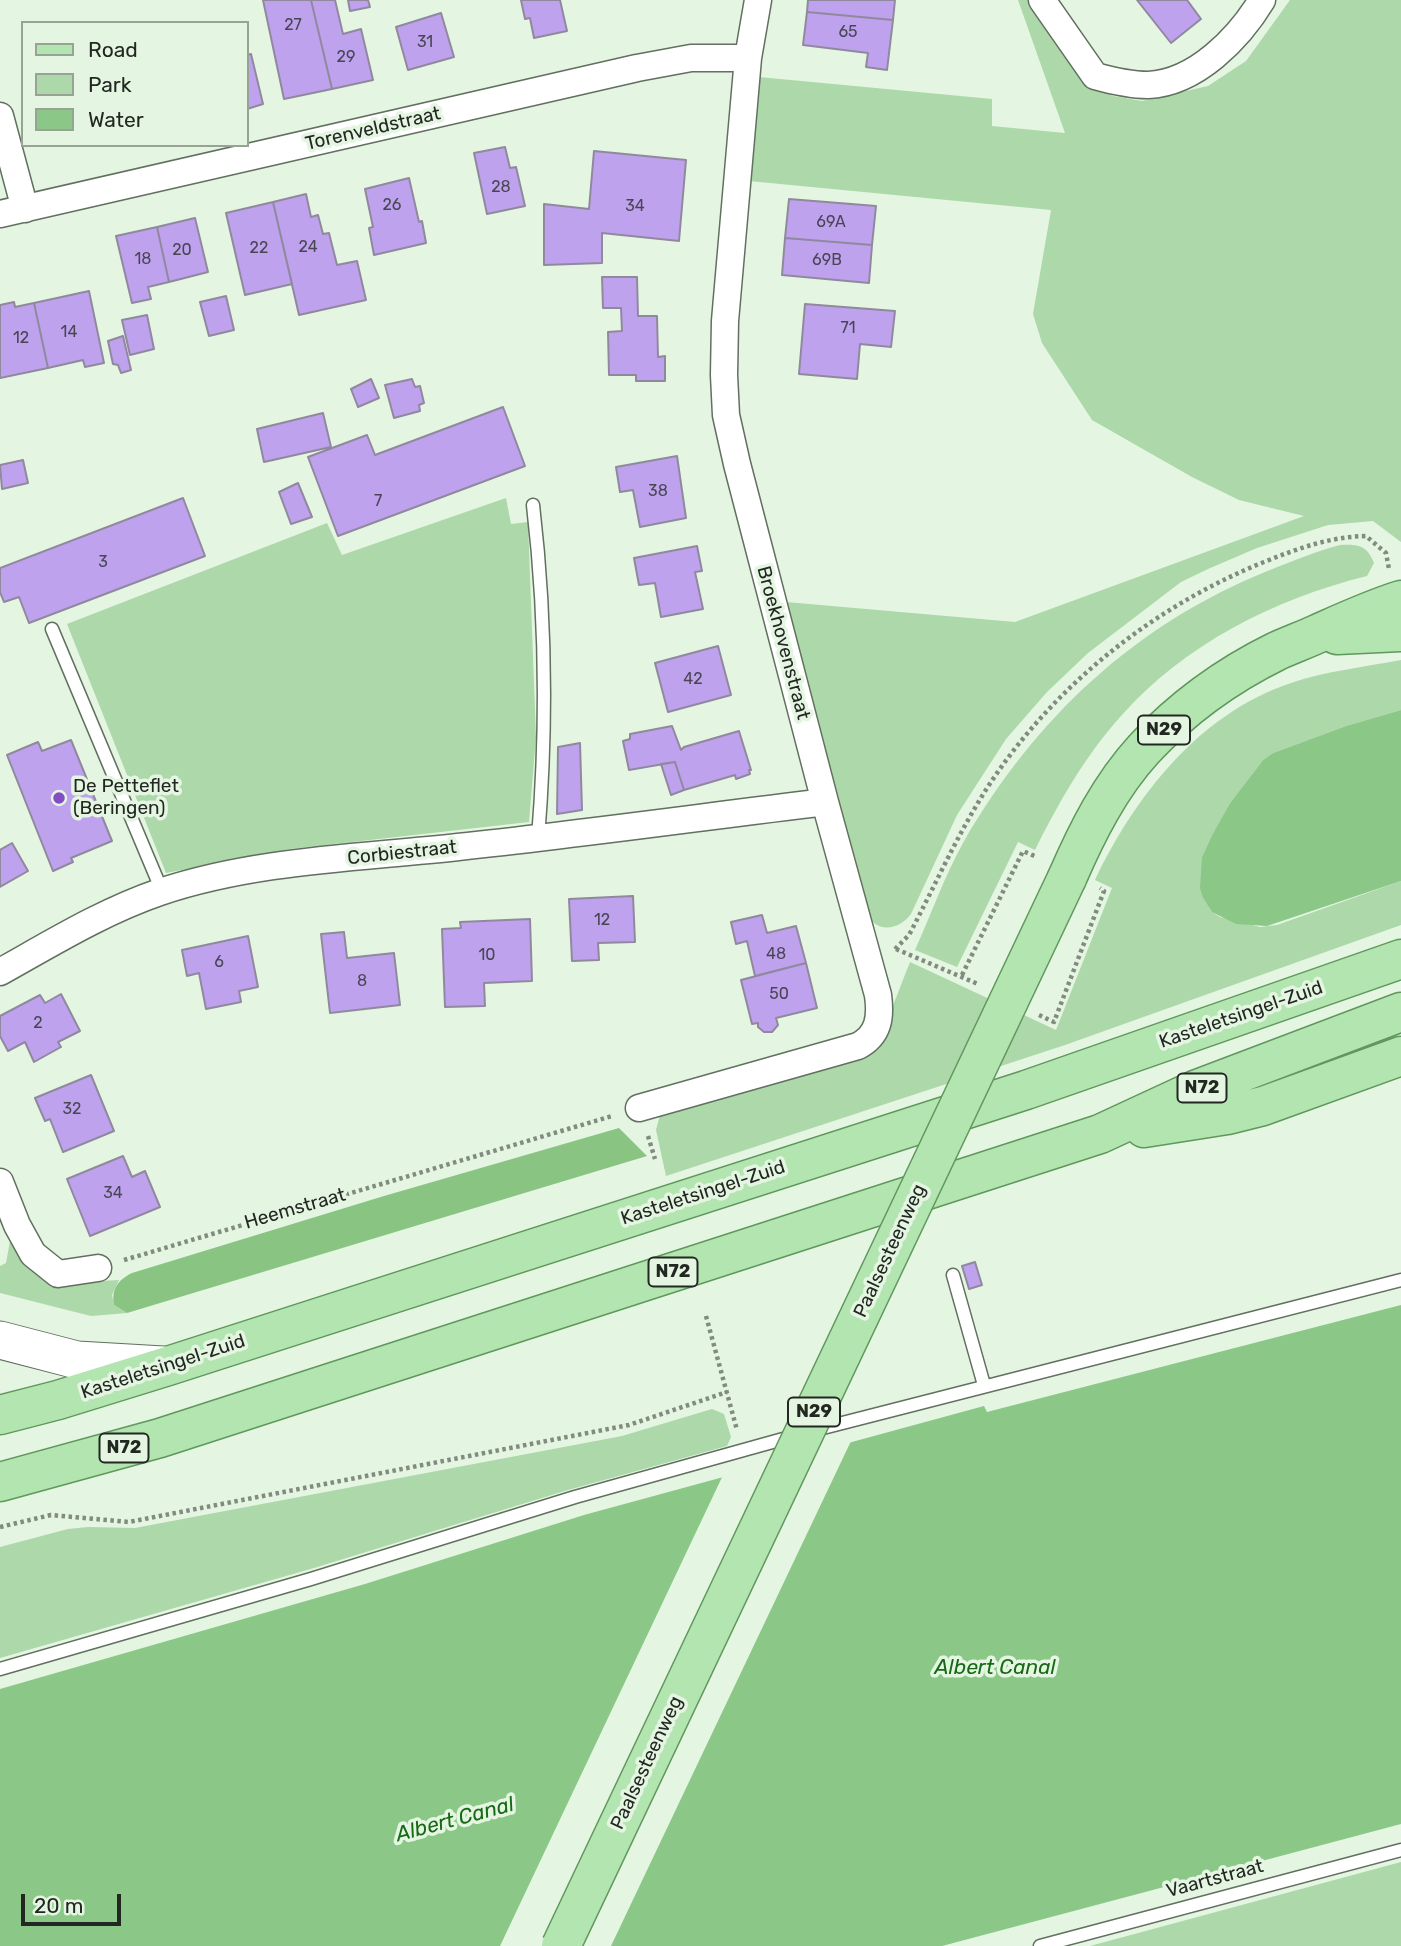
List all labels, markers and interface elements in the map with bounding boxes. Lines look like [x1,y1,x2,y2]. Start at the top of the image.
house number: 27 [284,15,302,35]
legend [21,21,248,147]
house number: 65 [838,22,858,42]
house number: 31 [417,32,433,52]
text: Road [88,37,138,62]
house number: 29 [337,47,355,67]
text: Park [88,72,132,97]
street label: Torenveldstraat [303,102,443,156]
text: Water [88,107,144,132]
house number: 28 [491,177,511,197]
house number: 26 [382,195,402,215]
house number: 34 [625,196,645,216]
house number: 69A [816,212,846,232]
house number: 24 [298,237,318,257]
house number: 22 [250,238,268,258]
house number: 20 [172,240,192,260]
house number: 18 [134,249,152,269]
house number: 69B [812,250,842,270]
house number: 71 [840,318,856,338]
house number: 14 [61,322,77,342]
house number: 12 [13,328,29,348]
house number: 38 [648,481,668,501]
house number: 7 [374,491,382,511]
house number: 3 [98,552,108,572]
street label: Broekhovenstraat [752,564,814,722]
house number: 42 [683,669,703,689]
road number: N29 [1138,716,1190,744]
place label: De Petteflet (Beringen) [73,776,179,820]
marker: De Petteflet (Beringen) [51,790,67,806]
street label: Corbiestraat [346,836,458,870]
house number: 12 [594,910,610,930]
house number: 48 [766,944,786,964]
house number: 10 [478,945,496,965]
house number: 6 [214,952,224,972]
house number: 8 [357,971,367,991]
street label: Kasteletsingel-Zuid [1156,976,1326,1054]
house number: 50 [769,984,789,1004]
house number: 2 [33,1013,43,1033]
road number: N72 [1178,1073,1226,1102]
house number: 32 [62,1099,82,1119]
street label: Kasteletsingel-Zuid [618,1156,788,1230]
street label: Paalsesteenweg [849,1181,931,1321]
house number: 34 [103,1183,123,1203]
street label: Heemstraat [242,1184,348,1234]
road number: N72 [648,1258,698,1287]
street label: Kasteletsingel-Zuid [78,1330,248,1404]
road number: N29 [788,1398,840,1427]
road number: N72 [100,1434,148,1462]
water label: Albert Canal [934,1655,1056,1681]
street label: Paalsesteenweg [606,1693,688,1833]
water label: Albert Canal [393,1792,517,1848]
street label: Vaartstraat [1164,1855,1266,1903]
scale bar [24,1880,124,1924]
text: 20 m [34,1893,83,1918]

